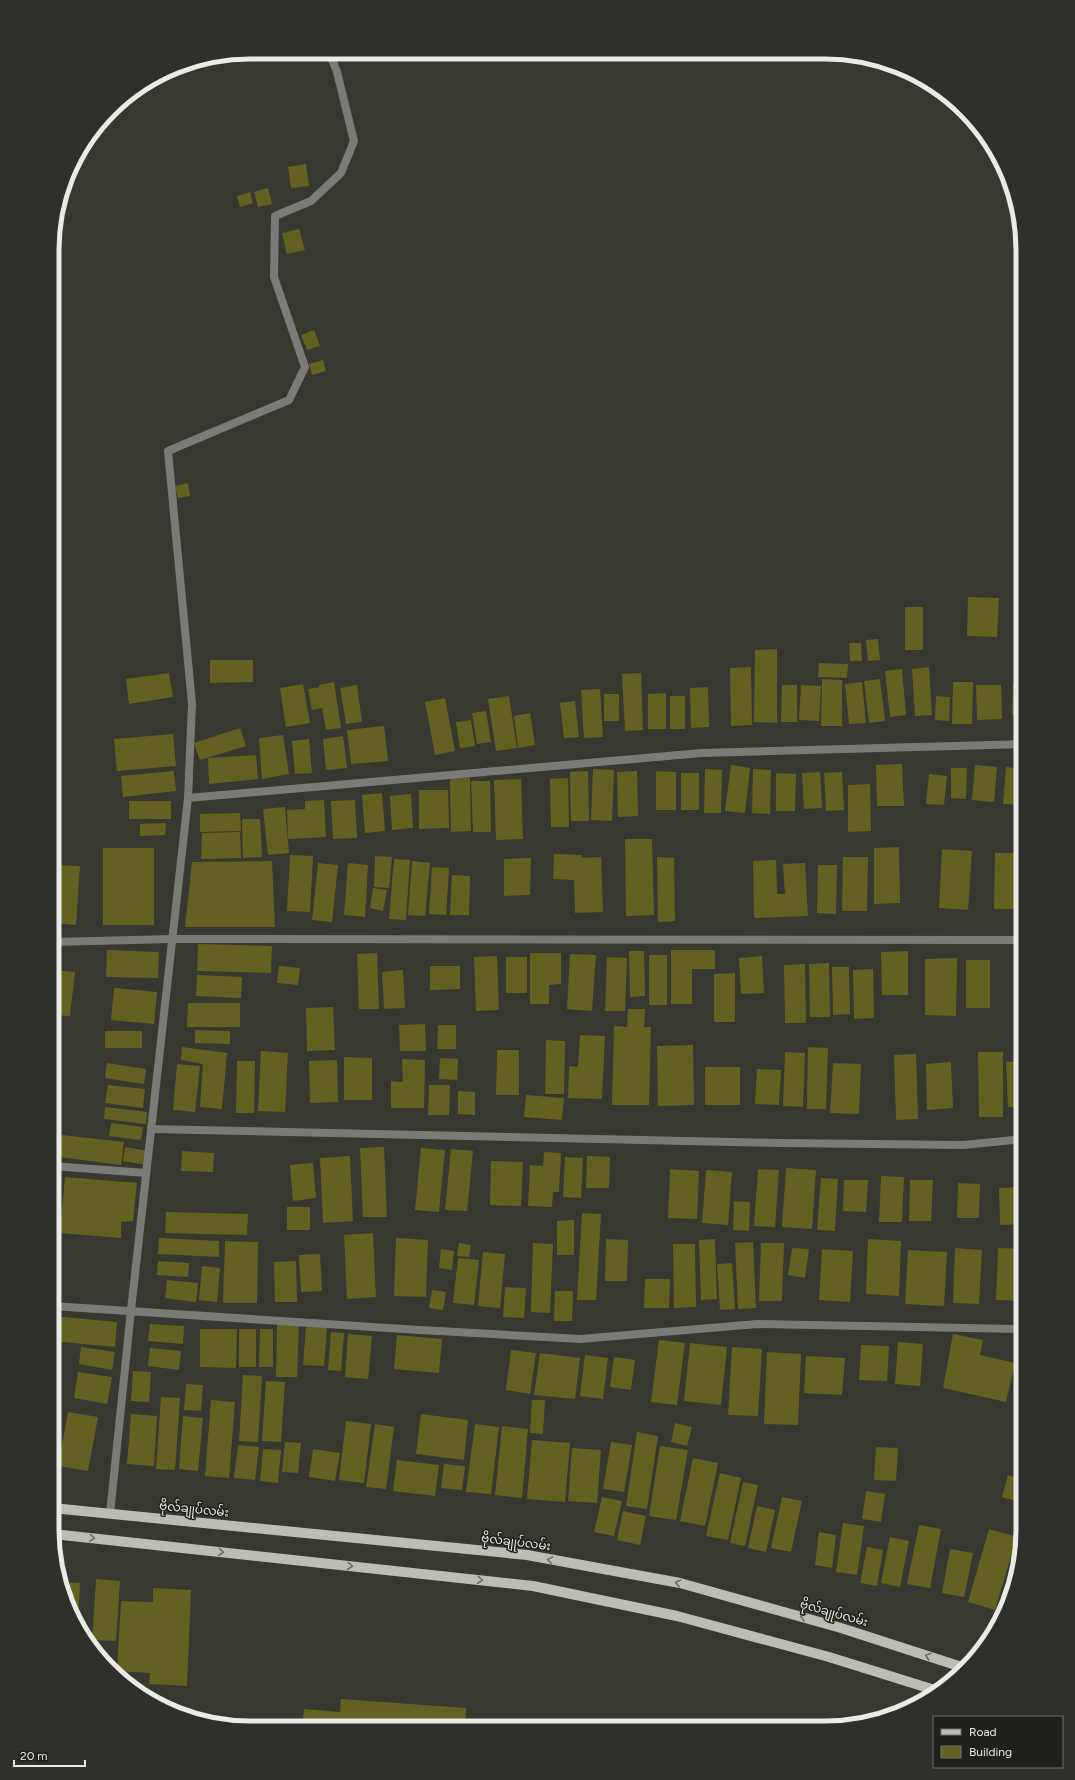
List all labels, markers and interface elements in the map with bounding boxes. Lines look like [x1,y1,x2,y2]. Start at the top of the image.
street label: ဗိုလ်ချုပ်လမ်း [158,1496,230,1523]
street label: ဗိုလ်ချုပ်လမ်း [480,1529,552,1556]
one-way arrow [89,1534,95,1543]
one-way arrow [218,1547,224,1556]
one-way arrow [547,1556,553,1564]
one-way arrow [347,1561,353,1570]
one-way arrow [476,1575,483,1584]
one-way arrow [675,1579,681,1587]
street label: ဗိုလ်ချုပ်လမ်း [798,1595,870,1632]
one-way arrow [800,1614,807,1622]
one-way arrow [924,1652,931,1660]
legend [933,1716,1063,1768]
text: Road [969,1725,997,1739]
scale bar [14,1742,85,1768]
text: Building [969,1745,1012,1759]
text: 20 m [20,1749,48,1763]

